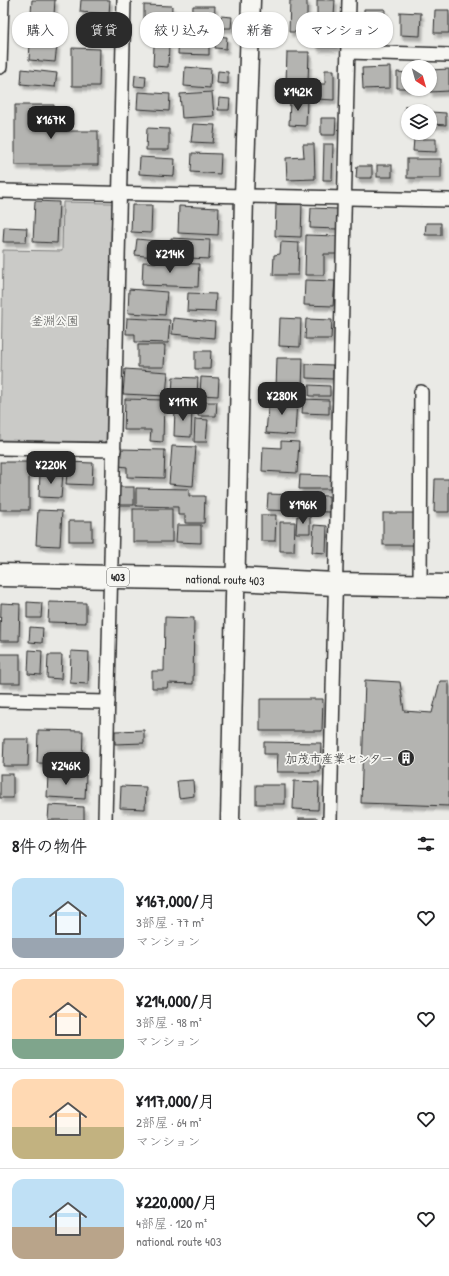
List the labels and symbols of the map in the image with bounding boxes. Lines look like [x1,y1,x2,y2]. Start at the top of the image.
north arrow [401,60,437,96]
pin: ¥142K [270,78,326,112]
pin: ¥167K [23,106,79,140]
pin: ¥214K [142,240,198,274]
park label: 釜淵公園 [31,312,79,329]
pin: ¥280K [254,382,310,416]
pin: ¥117K [155,388,211,422]
pin: ¥220K [23,451,79,485]
pin: ¥196K [275,491,331,525]
road number: 403 [107,568,129,586]
street label: national route 403 [185,570,265,589]
building icon: 加茂市産業センター [396,748,416,768]
place label: 加茂市産業センター [285,750,393,767]
pin: ¥246K [38,752,94,786]

